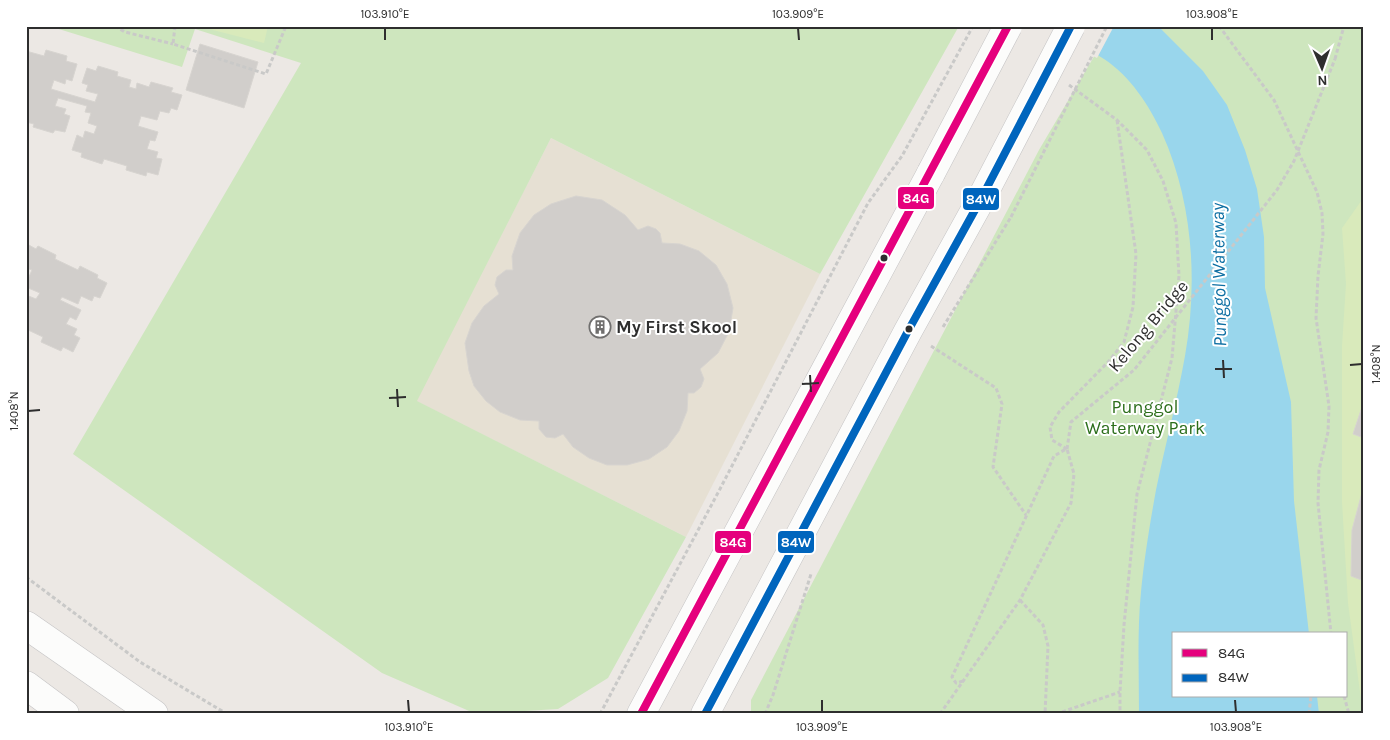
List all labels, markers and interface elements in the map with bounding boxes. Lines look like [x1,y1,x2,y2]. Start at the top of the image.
text: 103.910°E [360,7,410,21]
text: 103.909°E [772,7,824,21]
text: 103.908°E [1186,7,1238,21]
north arrow [1298,42,1348,92]
text: N [1317,72,1328,89]
line badge: 84G [897,186,935,210]
line badge: 84W [962,187,1000,211]
text: 84G [903,190,929,207]
text: 84W [966,191,997,208]
water label: Punggol Waterway [1207,202,1231,347]
unlabelled marker [879,253,889,263]
street label: Kelong Bridge [1103,275,1193,377]
building icon: My First Skool [588,315,612,339]
place label: My First Skool [616,316,737,338]
unlabelled marker [904,324,914,334]
text: 1.408°N [1369,344,1383,384]
text: 1.408°N [7,391,21,431]
park label: Punggol Waterway Park [1085,396,1205,439]
line badge: 84G [714,530,752,554]
line badge: 84W [777,530,815,554]
text: 84G [720,534,746,551]
text: 84W [781,534,812,551]
legend [1172,632,1348,698]
text: 84G [1218,644,1245,662]
text: 84W [1218,668,1250,686]
text: 103.910°E [384,720,434,734]
text: 103.909°E [796,720,848,734]
text: 103.908°E [1210,720,1262,734]

